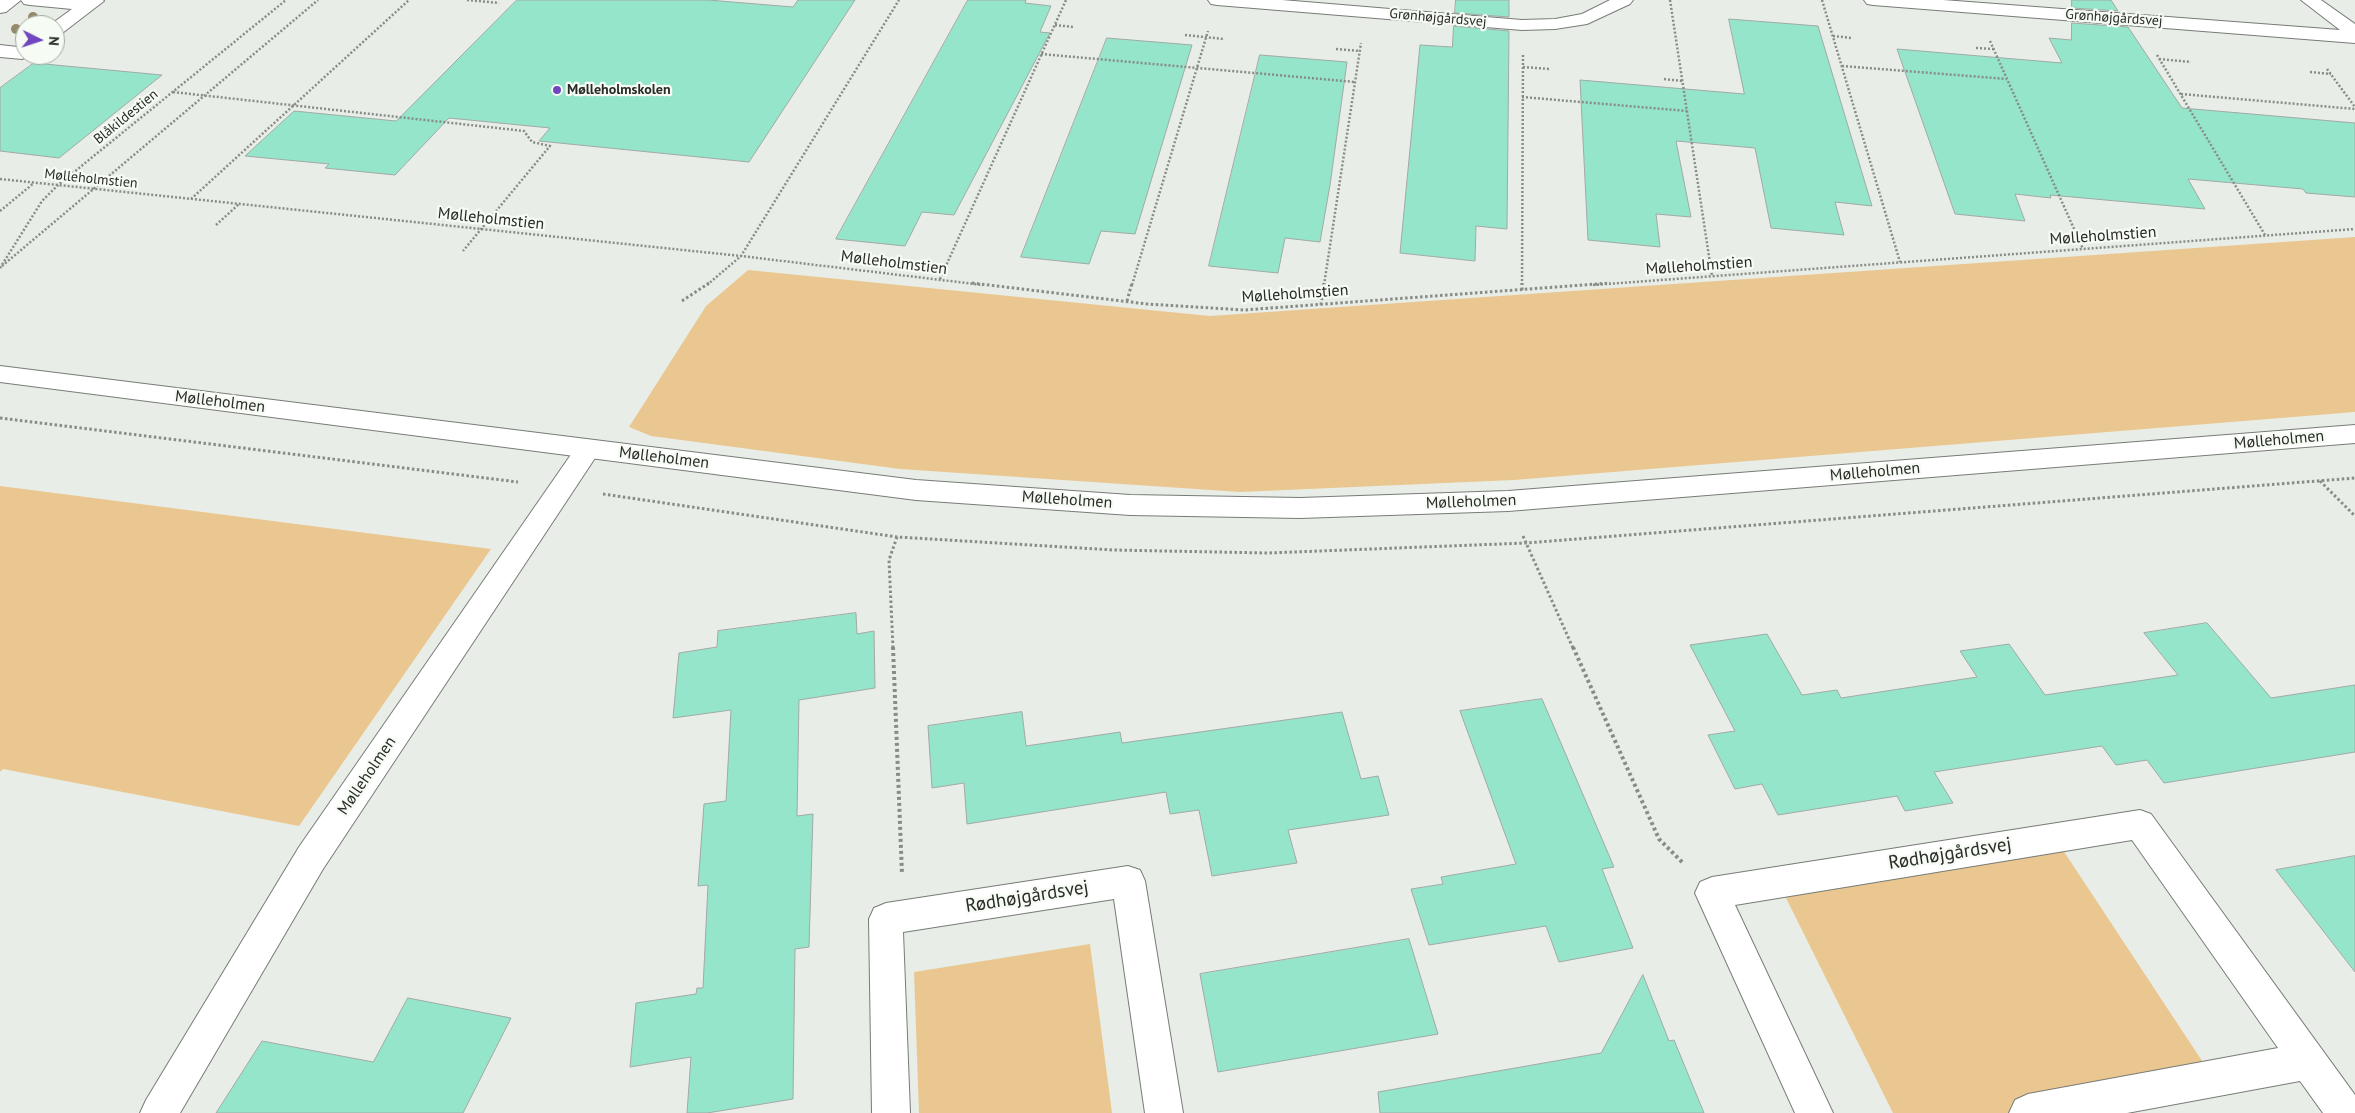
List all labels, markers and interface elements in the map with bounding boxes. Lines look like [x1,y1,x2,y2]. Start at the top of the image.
street label: Grønhøjgårdsvej [1389,5,1487,31]
street label: Grønhøjgårdsvej [2065,6,2163,30]
north arrow [15,15,65,65]
text: N [45,36,63,46]
place label: Mølleholmskolen [567,82,671,98]
marker: Mølleholmskolen [551,84,563,96]
street label: Blåkildestien [91,86,161,148]
street label: Mølleholmstien [44,166,138,192]
street label: Mølleholmstien [437,204,545,234]
street label: Mølleholmstien [2049,223,2157,249]
street label: Mølleholmstien [840,247,948,279]
street label: Mølleholmstien [1645,253,1753,279]
street label: Mølleholmstien [1241,281,1349,307]
street label: Mølleholmen [174,387,266,417]
street label: Mølleholmen [2233,426,2325,454]
street label: Mølleholmen [618,443,710,473]
street label: Mølleholmen [1829,458,1921,486]
street label: Mølleholmen [1021,487,1113,513]
street label: Mølleholmen [1425,491,1517,513]
street label: Mølleholmen [334,733,400,819]
street label: Rødhøjgårdsvej [1887,833,2013,875]
street label: Rødhøjgårdsvej [964,876,1090,918]

